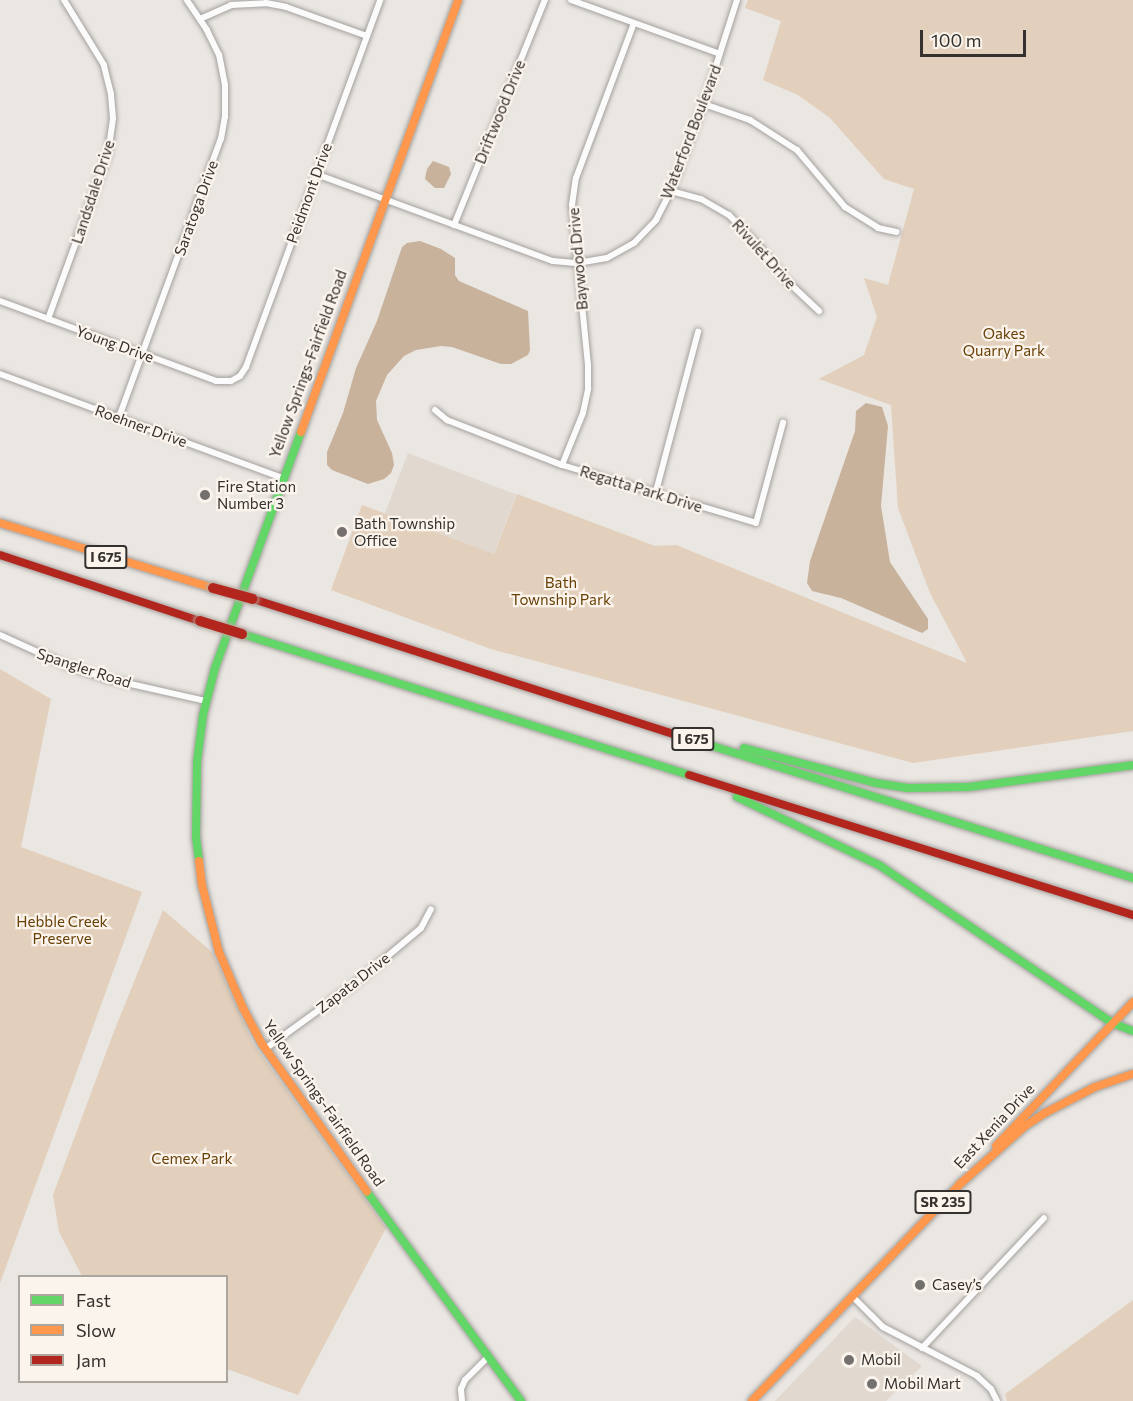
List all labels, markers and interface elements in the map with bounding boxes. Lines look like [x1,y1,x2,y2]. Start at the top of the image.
scale bar [923,18,1030,56]
text: 100 m [931,29,981,51]
street label: Driftwood Drive [471,57,529,167]
street label: Waterford Boulevard [657,62,725,202]
street label: Landsdale Drive [68,138,118,246]
street label: Peidmont Drive [283,140,335,246]
street label: Saratoga Drive [170,158,222,258]
street label: Baywood Drive [565,207,591,311]
street label: Rivulet Drive [728,216,800,292]
street label: Yellow Springs-Fairfield Road [266,267,350,461]
street label: Young Drive [74,322,156,366]
park label: Oakes Quarry Park [963,324,1045,359]
street label: Roehner Drive [93,401,189,451]
street label: Regatta Park Drive [578,462,704,516]
place label: Fire Station Number 3 [217,477,296,512]
marker: Fire Station Number 3 [198,488,212,502]
place label: Bath Township Office [354,514,455,549]
marker: Bath Township Office [335,525,349,539]
road number: I 675 [84,546,128,568]
park label: Bath Township Park [511,573,611,608]
street label: Spangler Road [35,644,133,692]
road number: I 675 [670,728,716,750]
park label: Hebble Creek Preserve [16,912,108,947]
street label: Zapata Drive [313,949,393,1017]
street label: Yellow Springs-Fairfield Road [260,1016,388,1190]
street label: East Xenia Drive [950,1080,1038,1172]
park label: Cemex Park [151,1150,233,1168]
road number: SR 235 [913,1191,973,1213]
legend [18,1275,228,1383]
place label: Casey’s [932,1276,982,1294]
marker: Casey’s [913,1278,927,1292]
text: Fast [76,1289,111,1311]
text: Slow [76,1319,116,1341]
text: Jam [76,1349,106,1371]
place label: Mobil [861,1351,901,1369]
marker: Mobil [842,1353,856,1367]
place label: Mobil Mart [884,1375,961,1393]
marker: Mobil Mart [865,1377,879,1391]

